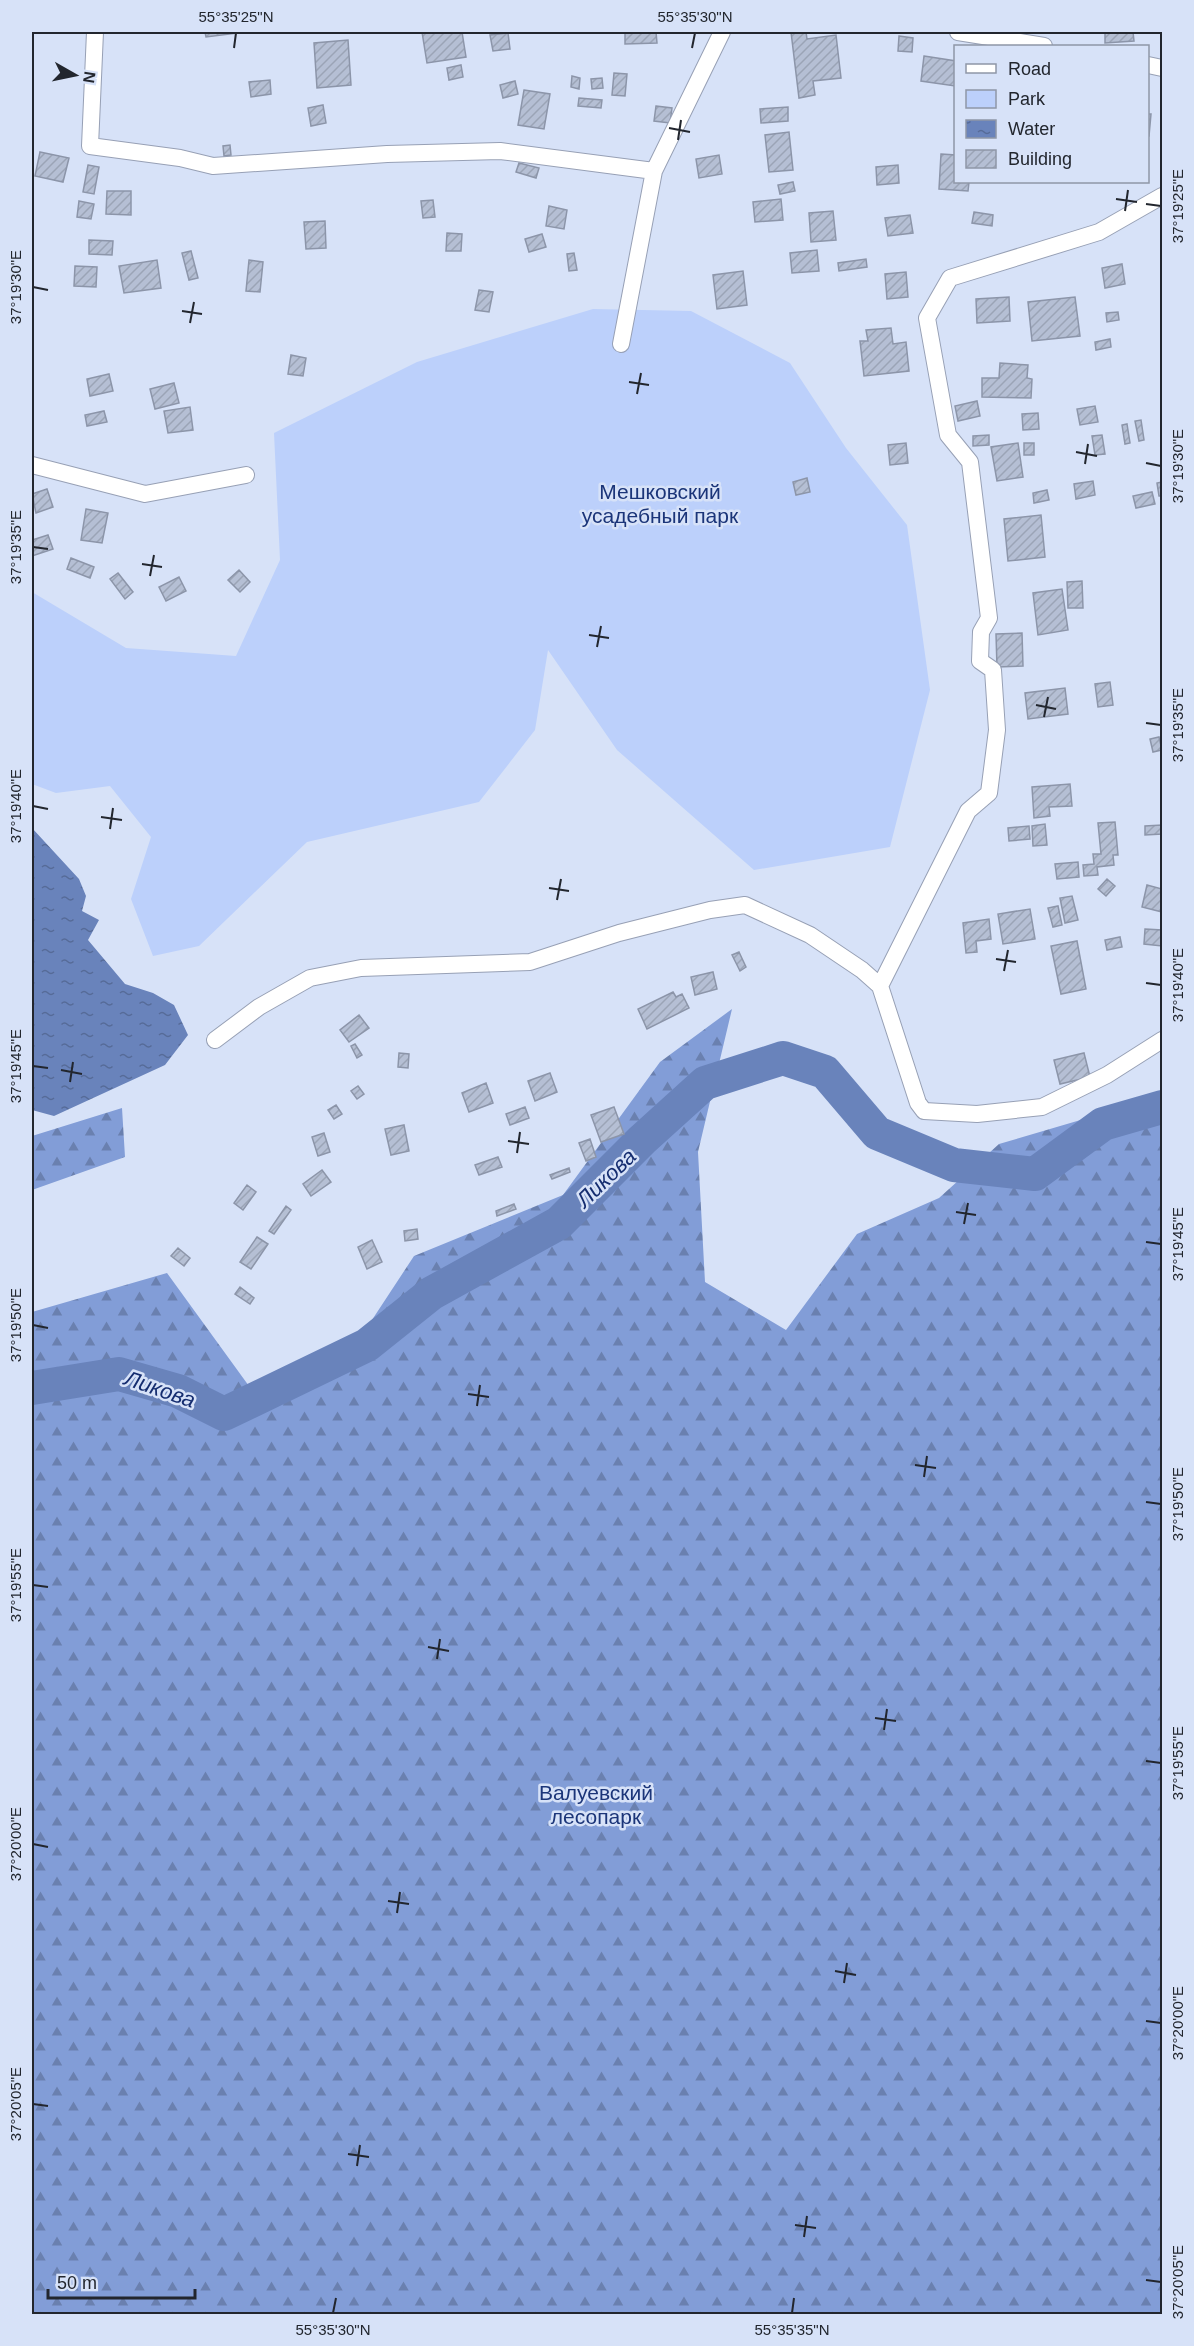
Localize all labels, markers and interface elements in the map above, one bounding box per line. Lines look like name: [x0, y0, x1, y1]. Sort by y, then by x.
text: 55°35'25"N: [198, 8, 274, 25]
text: 55°35'30"N: [657, 8, 733, 25]
north arrow: [45, 45, 105, 105]
legend: [954, 45, 1149, 183]
text: Road: [1008, 59, 1051, 79]
text: N: [80, 70, 99, 84]
text: Park: [1008, 89, 1046, 109]
text: Water: [1008, 119, 1055, 139]
text: Building: [1008, 149, 1072, 169]
text: 37°19'25"E: [1169, 169, 1186, 243]
text: 37°19'30"E: [7, 250, 24, 324]
text: 37°19'30"E: [1169, 429, 1186, 503]
park label: Мешковский усадебный парк: [582, 480, 739, 527]
text: 37°19'35"E: [7, 510, 24, 584]
text: 37°19'35"E: [1169, 688, 1186, 762]
text: 37°19'40"E: [7, 769, 24, 843]
text: 37°19'40"E: [1169, 948, 1186, 1022]
text: 37°19'45"E: [7, 1029, 24, 1103]
water label: Ликова: [570, 1144, 641, 1214]
text: 37°19'45"E: [1169, 1207, 1186, 1281]
text: 37°19'50"E: [7, 1288, 24, 1362]
water label: Ликова: [119, 1365, 199, 1413]
text: 37°19'50"E: [1169, 1467, 1186, 1541]
text: 37°19'55"E: [7, 1548, 24, 1622]
text: 37°19'55"E: [1169, 1726, 1186, 1800]
park label: Валуевский лесопарк: [539, 1781, 653, 1828]
text: 37°20'00"E: [7, 1807, 24, 1881]
text: 37°20'00"E: [1169, 1986, 1186, 2060]
text: 37°20'05"E: [7, 2067, 24, 2141]
text: 37°20'05"E: [1169, 2245, 1186, 2319]
scale bar: [48, 2262, 195, 2300]
text: 50 m: [57, 2273, 97, 2293]
text: 55°35'30"N: [295, 2321, 371, 2338]
text: 55°35'35"N: [754, 2321, 830, 2338]

